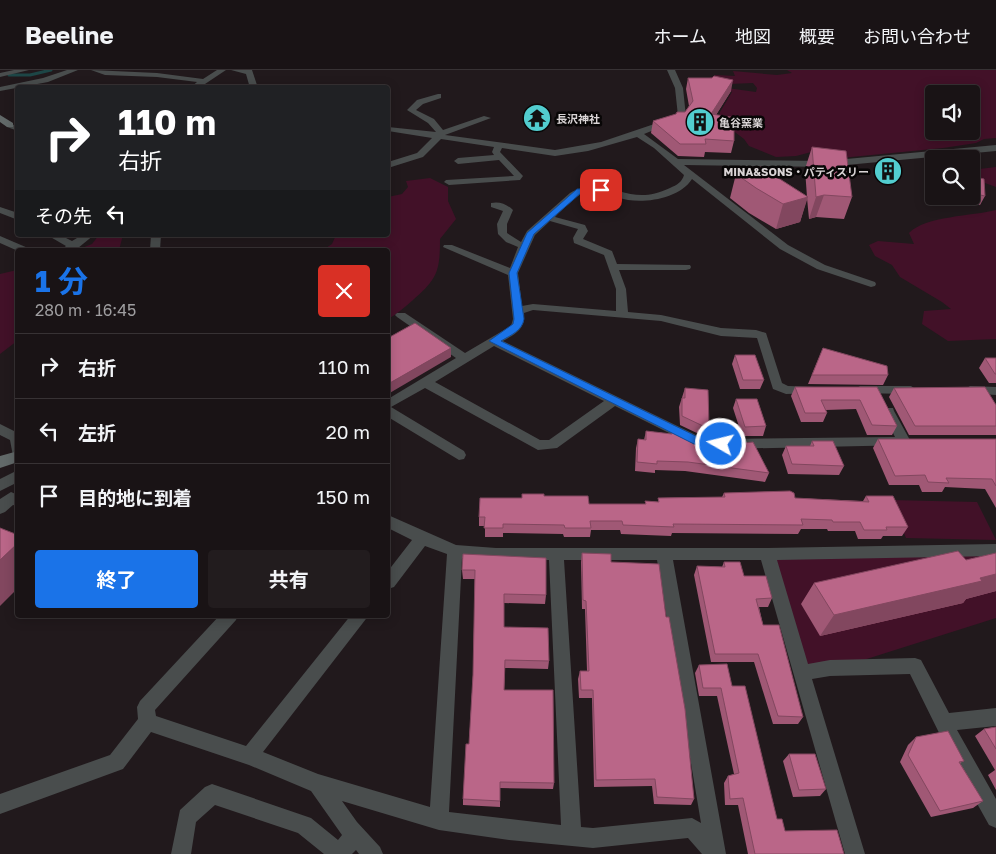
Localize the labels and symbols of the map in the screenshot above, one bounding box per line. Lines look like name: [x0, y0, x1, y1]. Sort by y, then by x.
temple icon: 長沢神社: [522, 103, 552, 133]
building icon: 亀谷窯業: [685, 107, 715, 137]
place label: 長沢神社: [556, 112, 600, 125]
place label: 亀谷窯業: [719, 116, 763, 129]
building icon: MINA&SONS・パティスリー: [873, 156, 903, 186]
place label: MINA&SONS・パティスリー: [724, 165, 869, 178]
pin: [580, 169, 622, 211]
position arrow: [694, 417, 746, 469]

